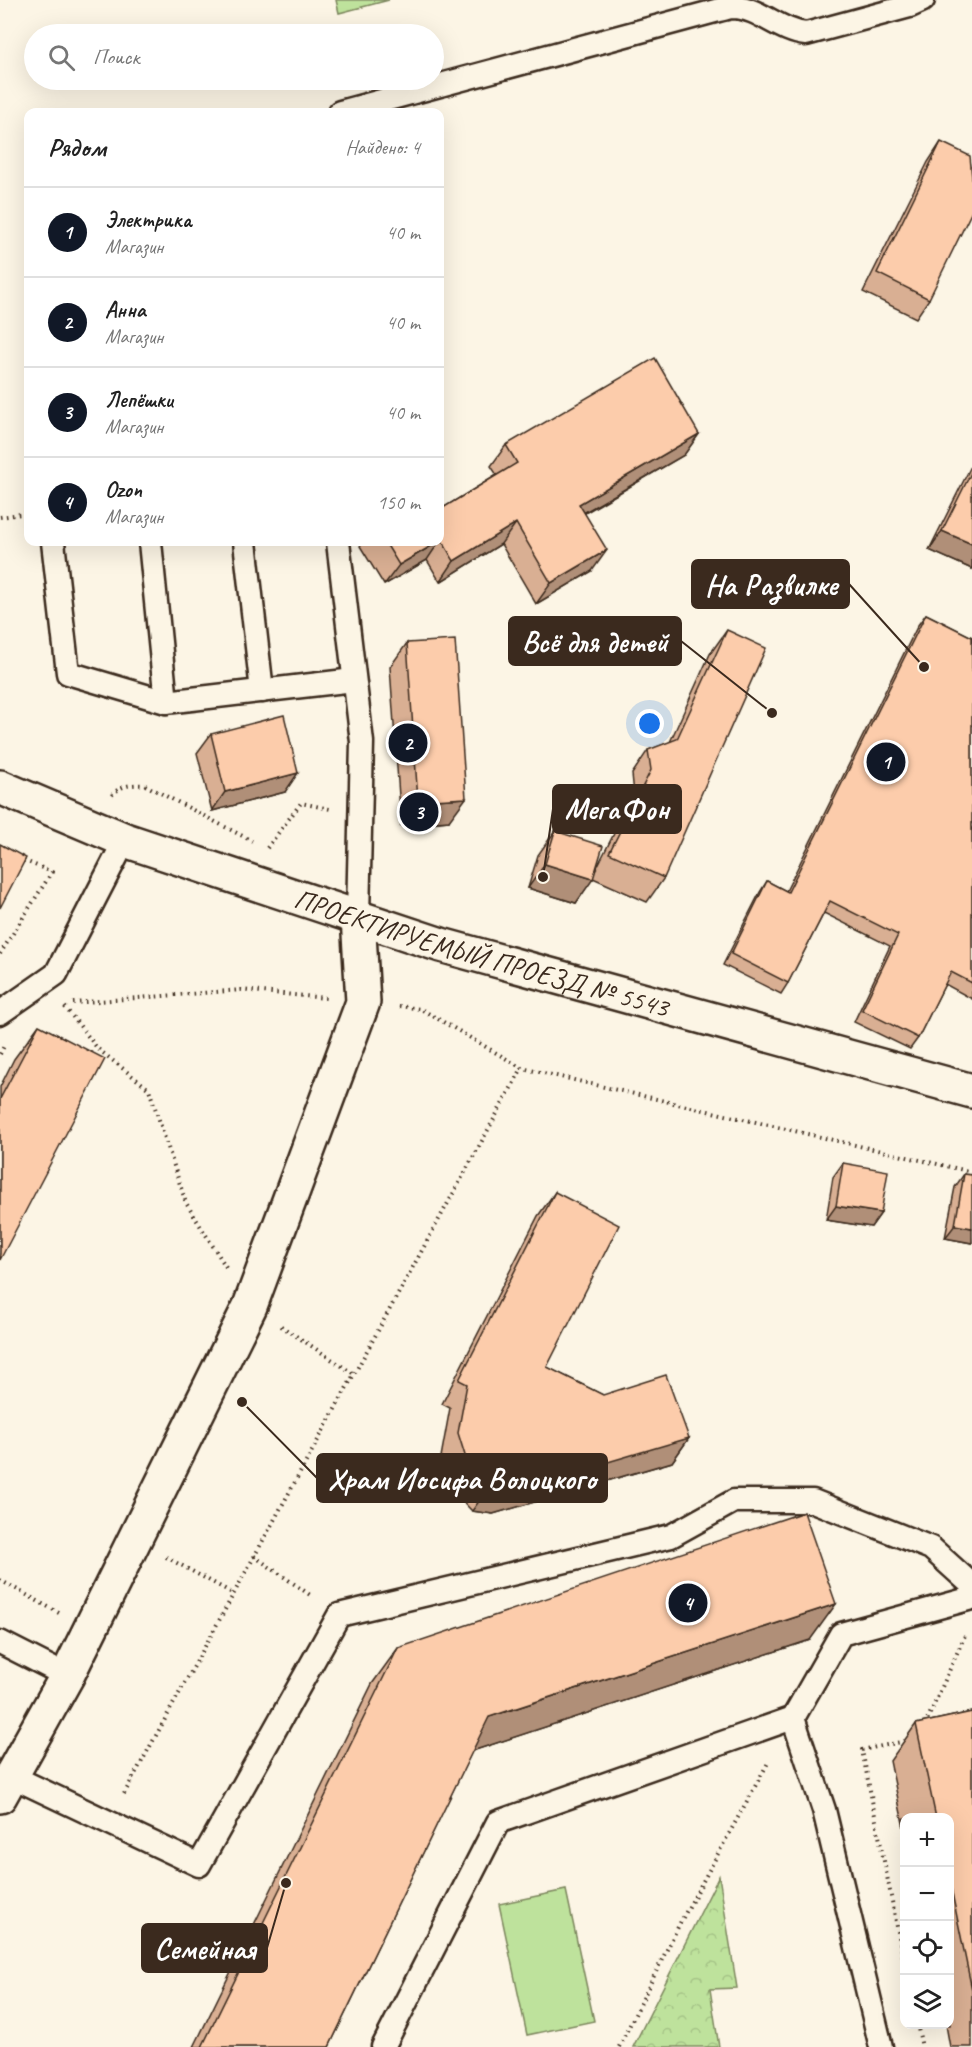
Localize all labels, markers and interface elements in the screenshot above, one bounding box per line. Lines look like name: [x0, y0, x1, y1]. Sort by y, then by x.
search box: [24, 24, 444, 90]
icon: search: [45, 41, 78, 74]
text: Поиск: [93, 43, 139, 71]
text: Рядом: [48, 131, 106, 164]
text: Найдено: 4: [345, 135, 420, 160]
text: Электрика: [105, 206, 191, 234]
text: 1: [63, 220, 72, 245]
text: 40 m: [386, 220, 420, 245]
text: Магазин: [105, 234, 163, 259]
text: Анна: [105, 296, 146, 324]
text: 2: [63, 310, 72, 335]
text: 40 m: [386, 310, 420, 335]
text: Магазин: [105, 324, 163, 349]
text: Лепёшки: [105, 386, 173, 414]
text: 3: [63, 400, 72, 425]
text: 40 m: [386, 400, 420, 425]
text: Магазин: [105, 414, 163, 439]
text: Ozon: [105, 476, 142, 504]
text: 4: [63, 490, 72, 515]
text: 150 m: [377, 490, 420, 515]
text: Магазин: [105, 504, 163, 529]
callout: На Развилке: [692, 560, 849, 608]
text: На Развилке: [705, 566, 840, 605]
callout: Всё для детей: [509, 617, 681, 665]
text: Всё для детей: [522, 623, 670, 661]
your location: [635, 709, 664, 738]
pin: 2: [388, 720, 428, 766]
pin: 1: [866, 740, 906, 784]
callout: МегаФон: [553, 785, 681, 833]
pin: 3: [400, 790, 438, 834]
text: МегаФон: [565, 790, 671, 828]
street label: ПРОЕКТИРУЕМЫЙ ПРОЕЗД № 5543: [290, 880, 675, 1025]
callout: Храм Иосифа Волоцкого: [317, 1454, 607, 1502]
text: Храм Иосифа Волоцкого: [328, 1460, 599, 1498]
pin: 4: [668, 1580, 708, 1626]
map controls: [900, 1813, 954, 2029]
button: +: [900, 1813, 954, 1867]
button: −: [900, 1867, 954, 1921]
button: locate: [900, 1921, 954, 1975]
callout: Семейная: [142, 1924, 267, 1972]
text: Семейная: [154, 1930, 258, 1968]
button: layers: [900, 1975, 954, 2029]

